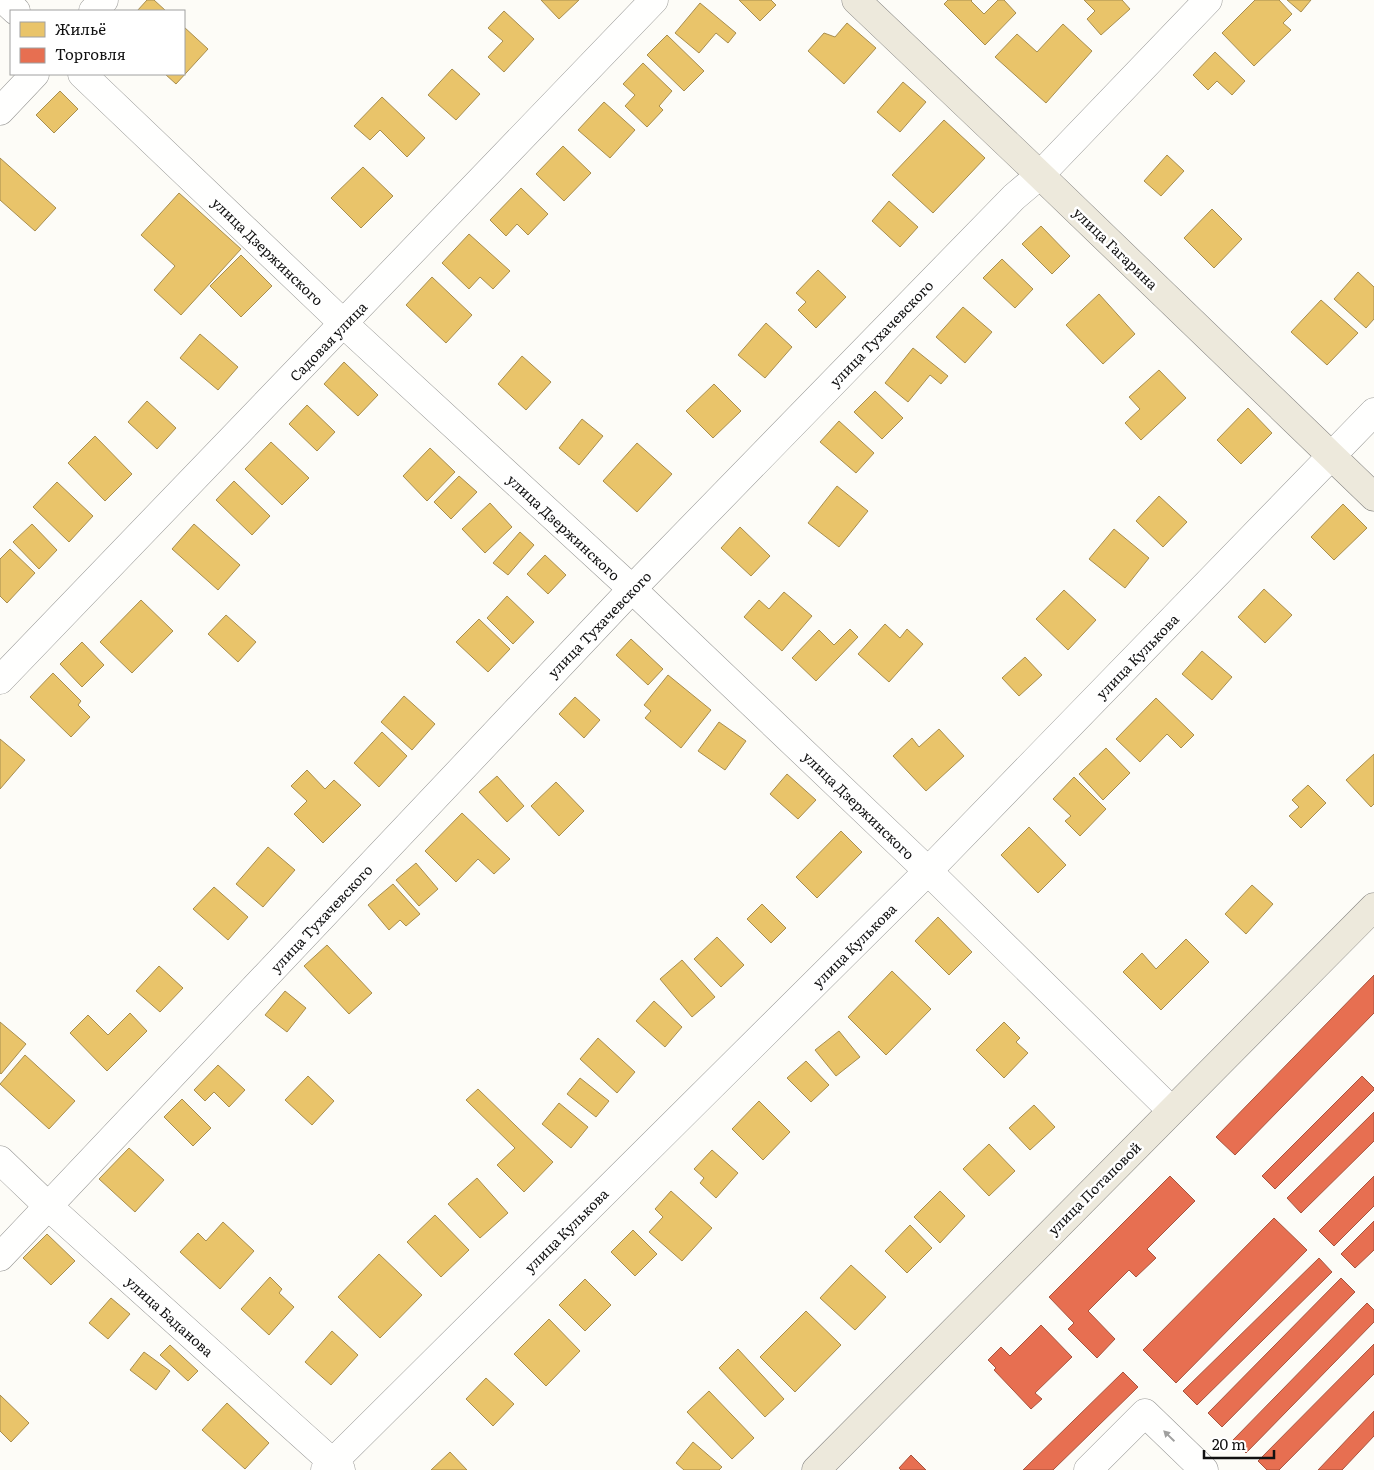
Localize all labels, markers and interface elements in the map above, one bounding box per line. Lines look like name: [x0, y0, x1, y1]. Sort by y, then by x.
legend: [10, 10, 185, 75]
text: Жильё: [55, 17, 106, 40]
text: Торговля: [55, 42, 126, 65]
street label: улица Дзержинского: [208, 192, 328, 310]
street label: улица Гагарина: [1069, 202, 1163, 294]
street label: улица Тухачевского: [825, 275, 937, 391]
street label: Садовая улица: [285, 297, 371, 385]
street label: улица Дзержинского: [503, 469, 625, 585]
street label: улица Тухачевского: [543, 566, 655, 682]
street label: улица Кулькова: [1091, 609, 1183, 703]
street label: улица Дзержинского: [799, 746, 919, 864]
street label: улица Тухачевского: [265, 859, 377, 977]
street label: улица Кулькова: [808, 898, 901, 991]
street label: улица Потаповой: [1043, 1137, 1145, 1239]
street label: улица Кулькова: [520, 1183, 613, 1276]
street label: улица Баданова: [122, 1271, 219, 1361]
scale bar: [1204, 1428, 1274, 1460]
one-way arrow: [1163, 1430, 1175, 1442]
text: 20 m: [1212, 1432, 1246, 1455]

